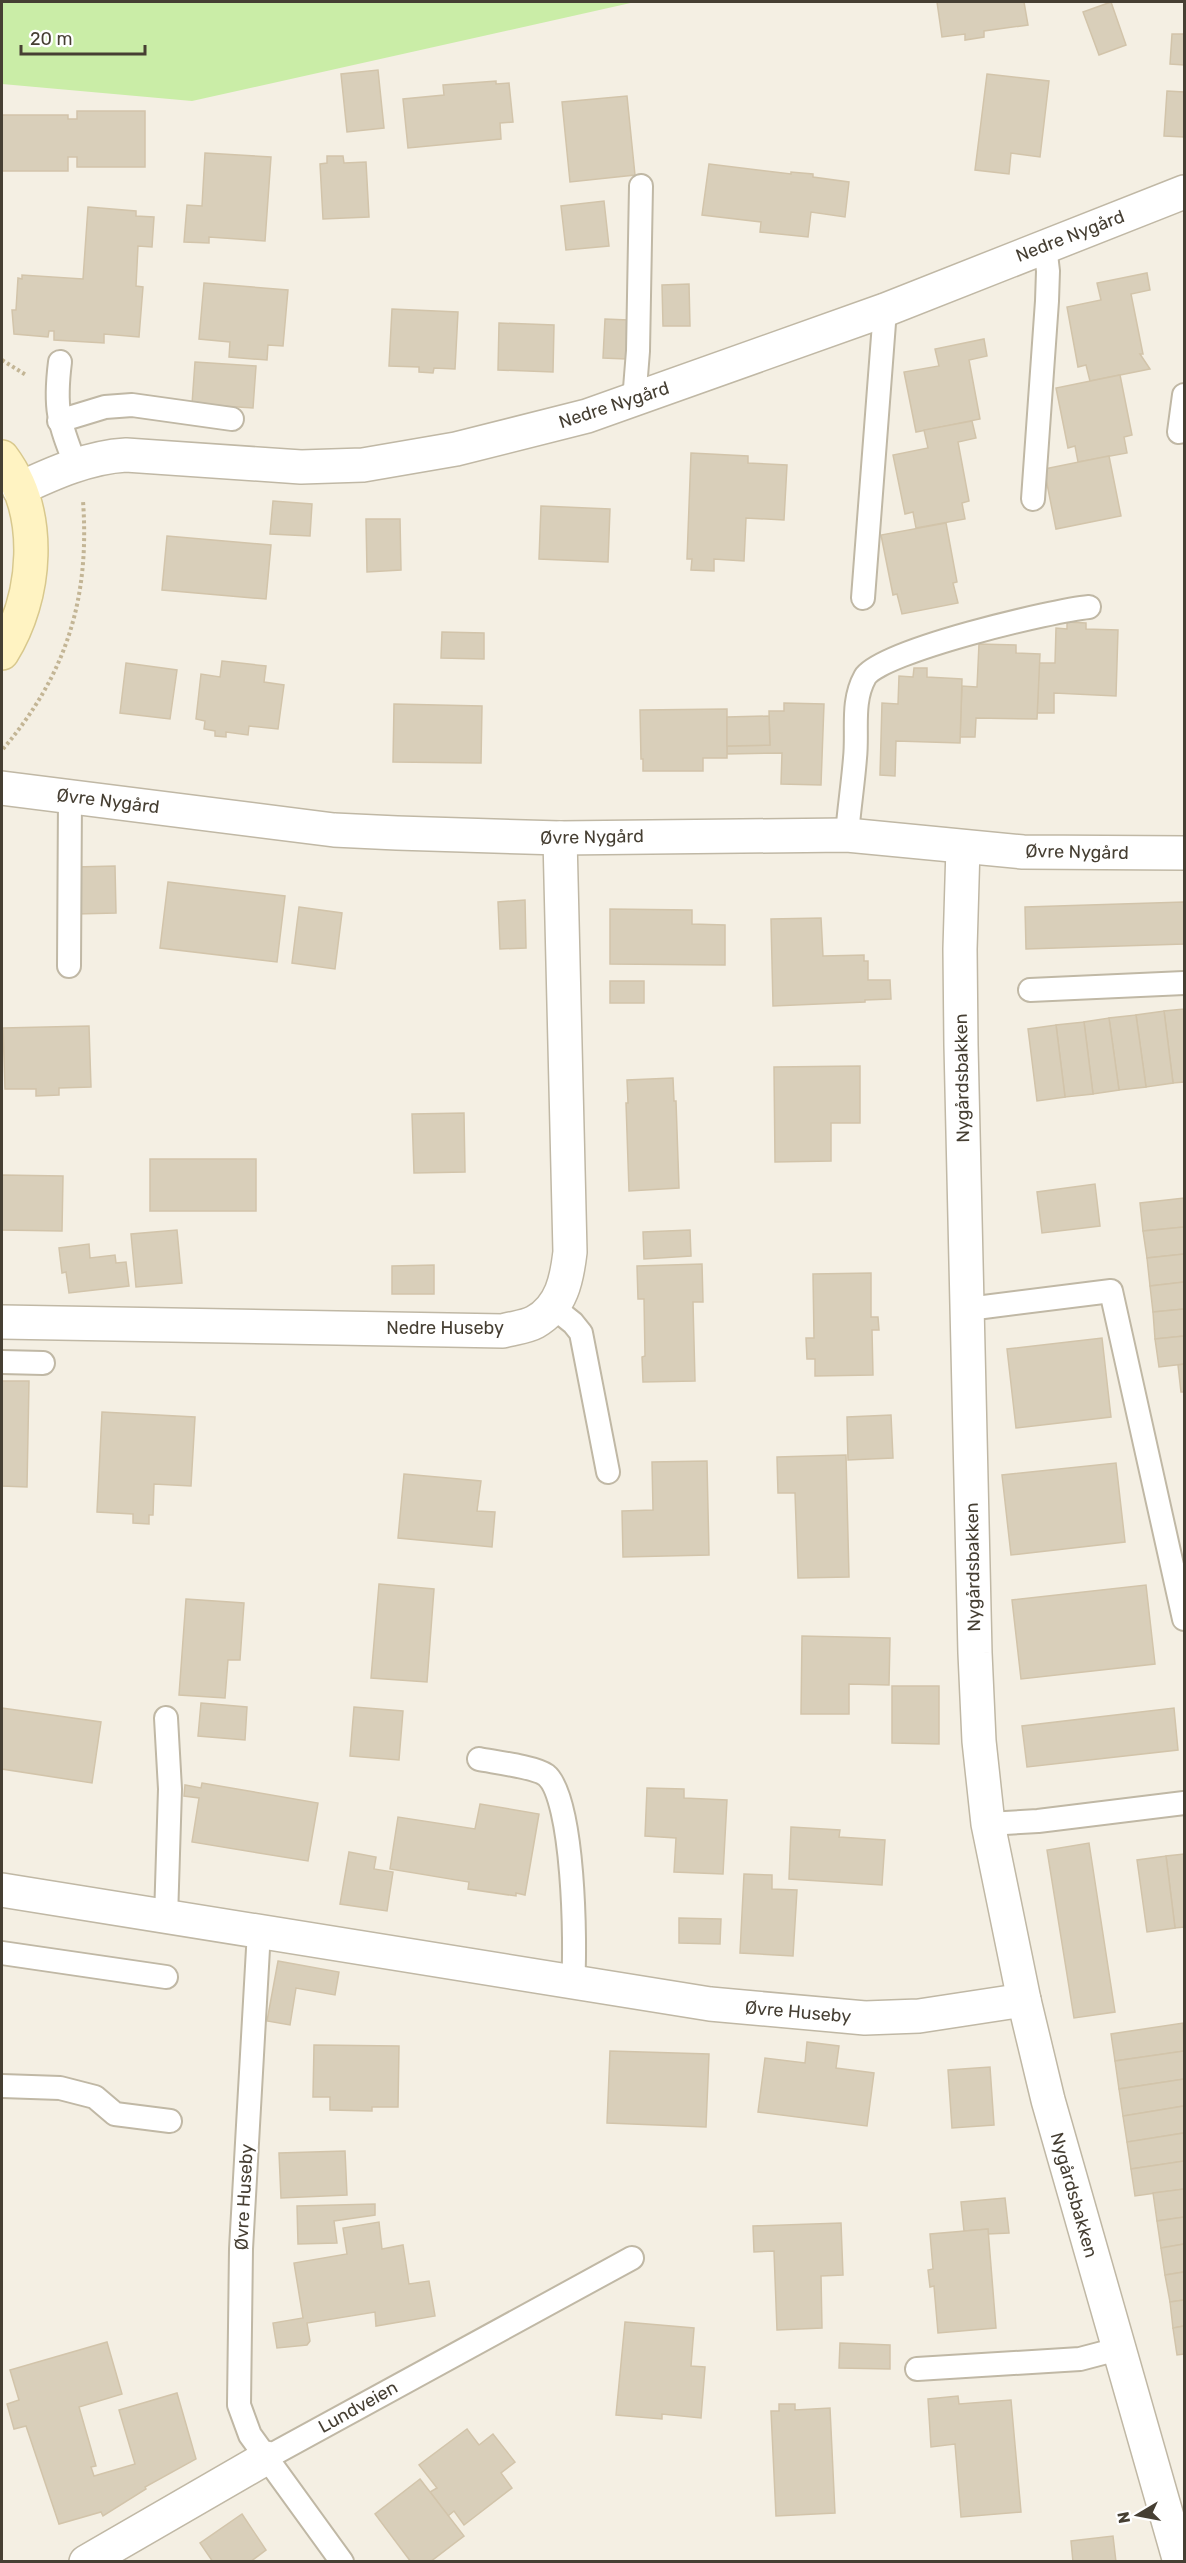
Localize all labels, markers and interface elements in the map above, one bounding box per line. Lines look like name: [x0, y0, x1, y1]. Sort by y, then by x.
scale bar: [21, 18, 146, 56]
text: 20 m: [30, 28, 72, 50]
street label: Nedre Nygård: [1013, 205, 1127, 267]
street label: Nedre Nygård: [556, 377, 672, 433]
street label: Øvre Nygård: [55, 784, 161, 818]
street label: Øvre Nygård: [540, 825, 644, 849]
street label: Øvre Nygård: [1025, 840, 1129, 864]
street label: Nygårdsbakken: [950, 1013, 974, 1143]
street label: Nedre Huseby: [386, 1317, 504, 1339]
street label: Nygårdsbakken: [961, 1502, 985, 1632]
street label: Øvre Huseby: [744, 1996, 852, 2028]
street label: Nygårdsbakken: [1046, 2130, 1102, 2260]
street label: Øvre Huseby: [230, 2143, 258, 2251]
street label: Lundveien: [314, 2376, 402, 2438]
north arrow: [1108, 2485, 1168, 2545]
text: N: [1113, 2510, 1134, 2525]

